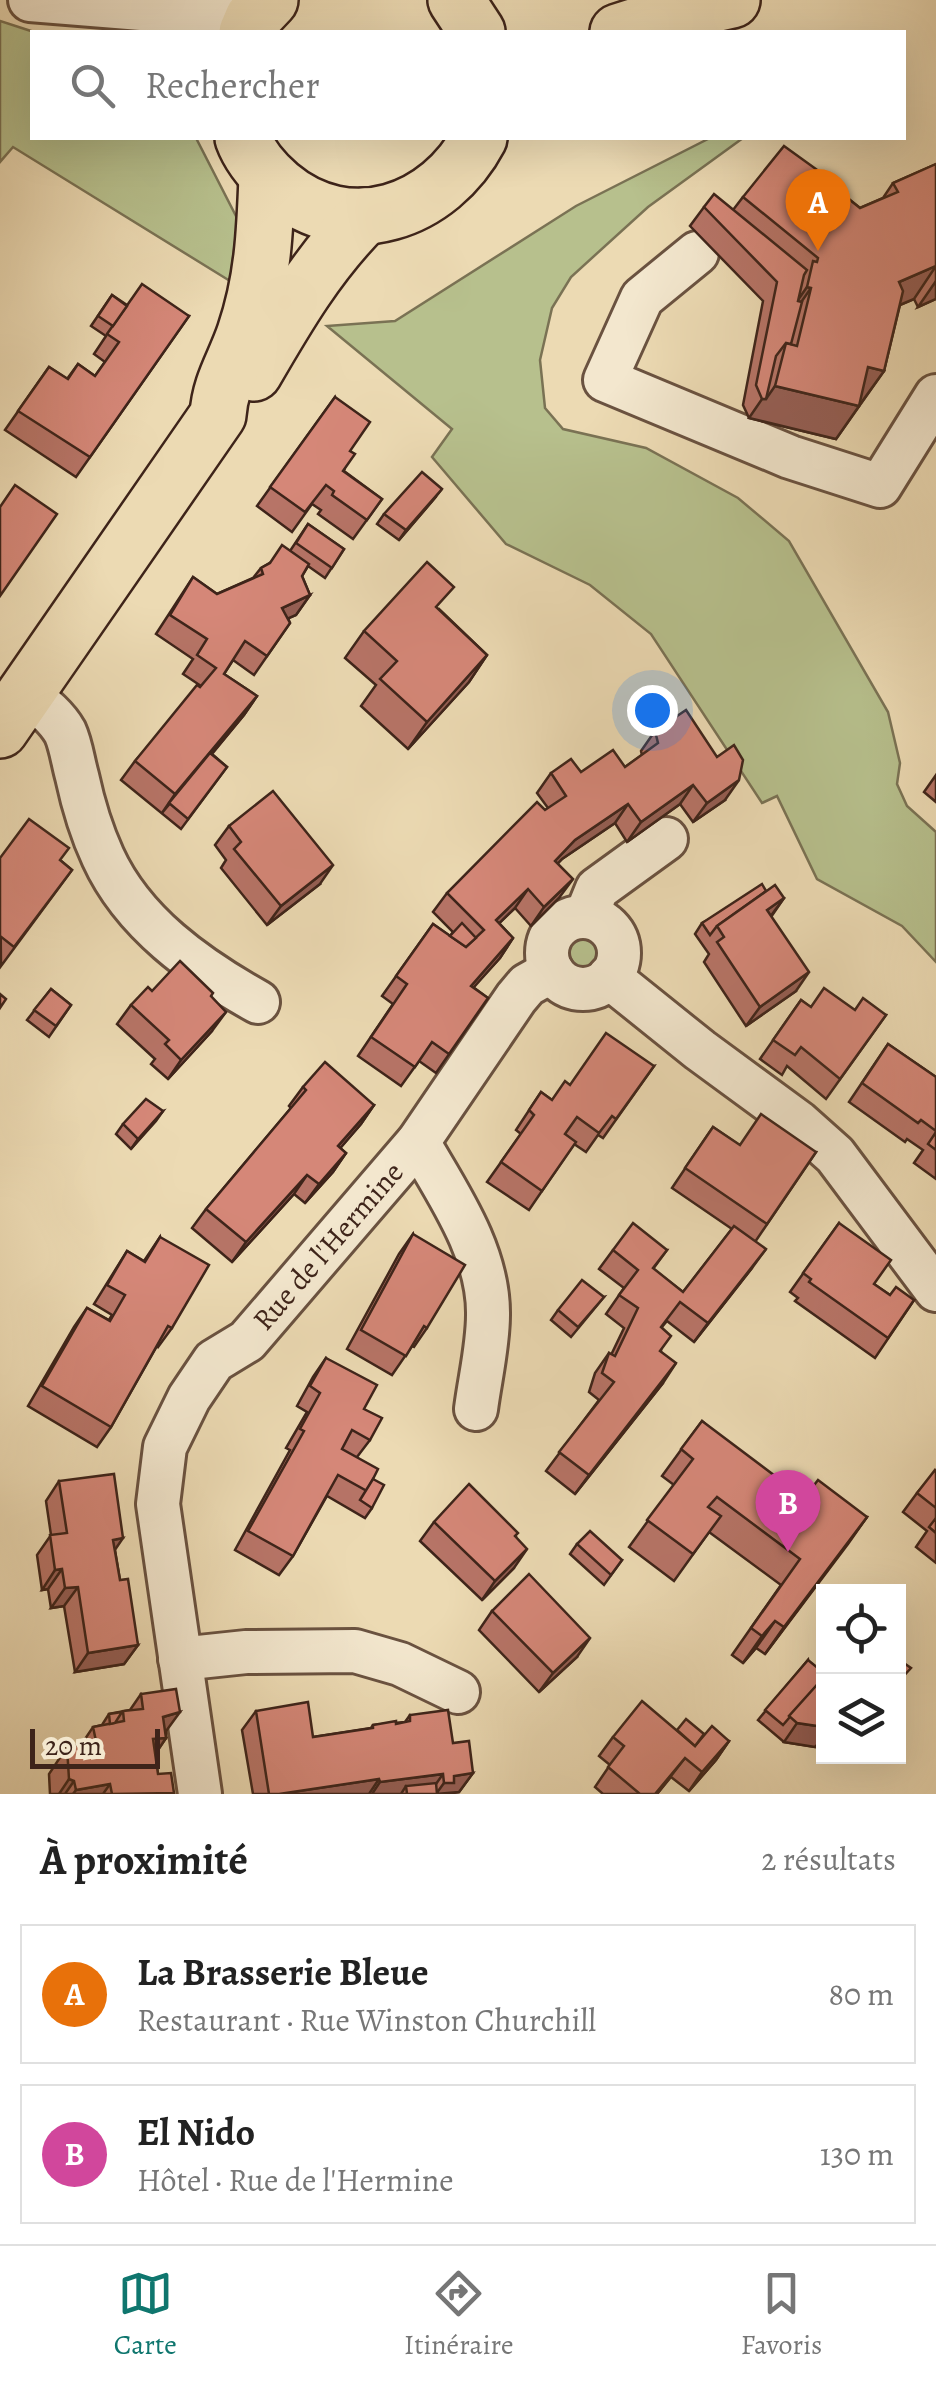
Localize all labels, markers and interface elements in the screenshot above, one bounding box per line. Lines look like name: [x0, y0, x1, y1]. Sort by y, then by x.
search box: [30, 30, 906, 140]
icon: search: [65, 58, 120, 113]
text: Rechercher: [145, 59, 320, 111]
pin: A: [786, 168, 850, 251]
your location: [627, 685, 678, 736]
street label: Rue de l'Hermine: [244, 1153, 412, 1339]
pin: B: [756, 1470, 820, 1552]
map controls: [816, 1584, 906, 1764]
button: locate: [816, 1584, 906, 1674]
button: layers: [816, 1674, 906, 1764]
scale bar: [30, 1724, 160, 1768]
text: 20 m: [45, 1727, 102, 1765]
text: À proximité: [40, 1831, 248, 1888]
text: 2 résultats: [761, 1837, 896, 1881]
text: La Brasserie Bleue: [137, 1946, 428, 1998]
text: A: [64, 1972, 85, 2016]
text: 80 m: [828, 1972, 894, 2016]
text: Restaurant · Rue Winston Churchill: [137, 1998, 596, 2042]
text: El Nido: [137, 2106, 255, 2158]
text: B: [64, 2132, 85, 2176]
text: 130 m: [820, 2132, 894, 2176]
text: Hôtel · Rue de l'Hermine: [137, 2158, 454, 2202]
tab: Carte: [114, 2266, 177, 2364]
tab: Itinéraire: [404, 2266, 514, 2364]
tab: Favoris: [741, 2266, 822, 2364]

